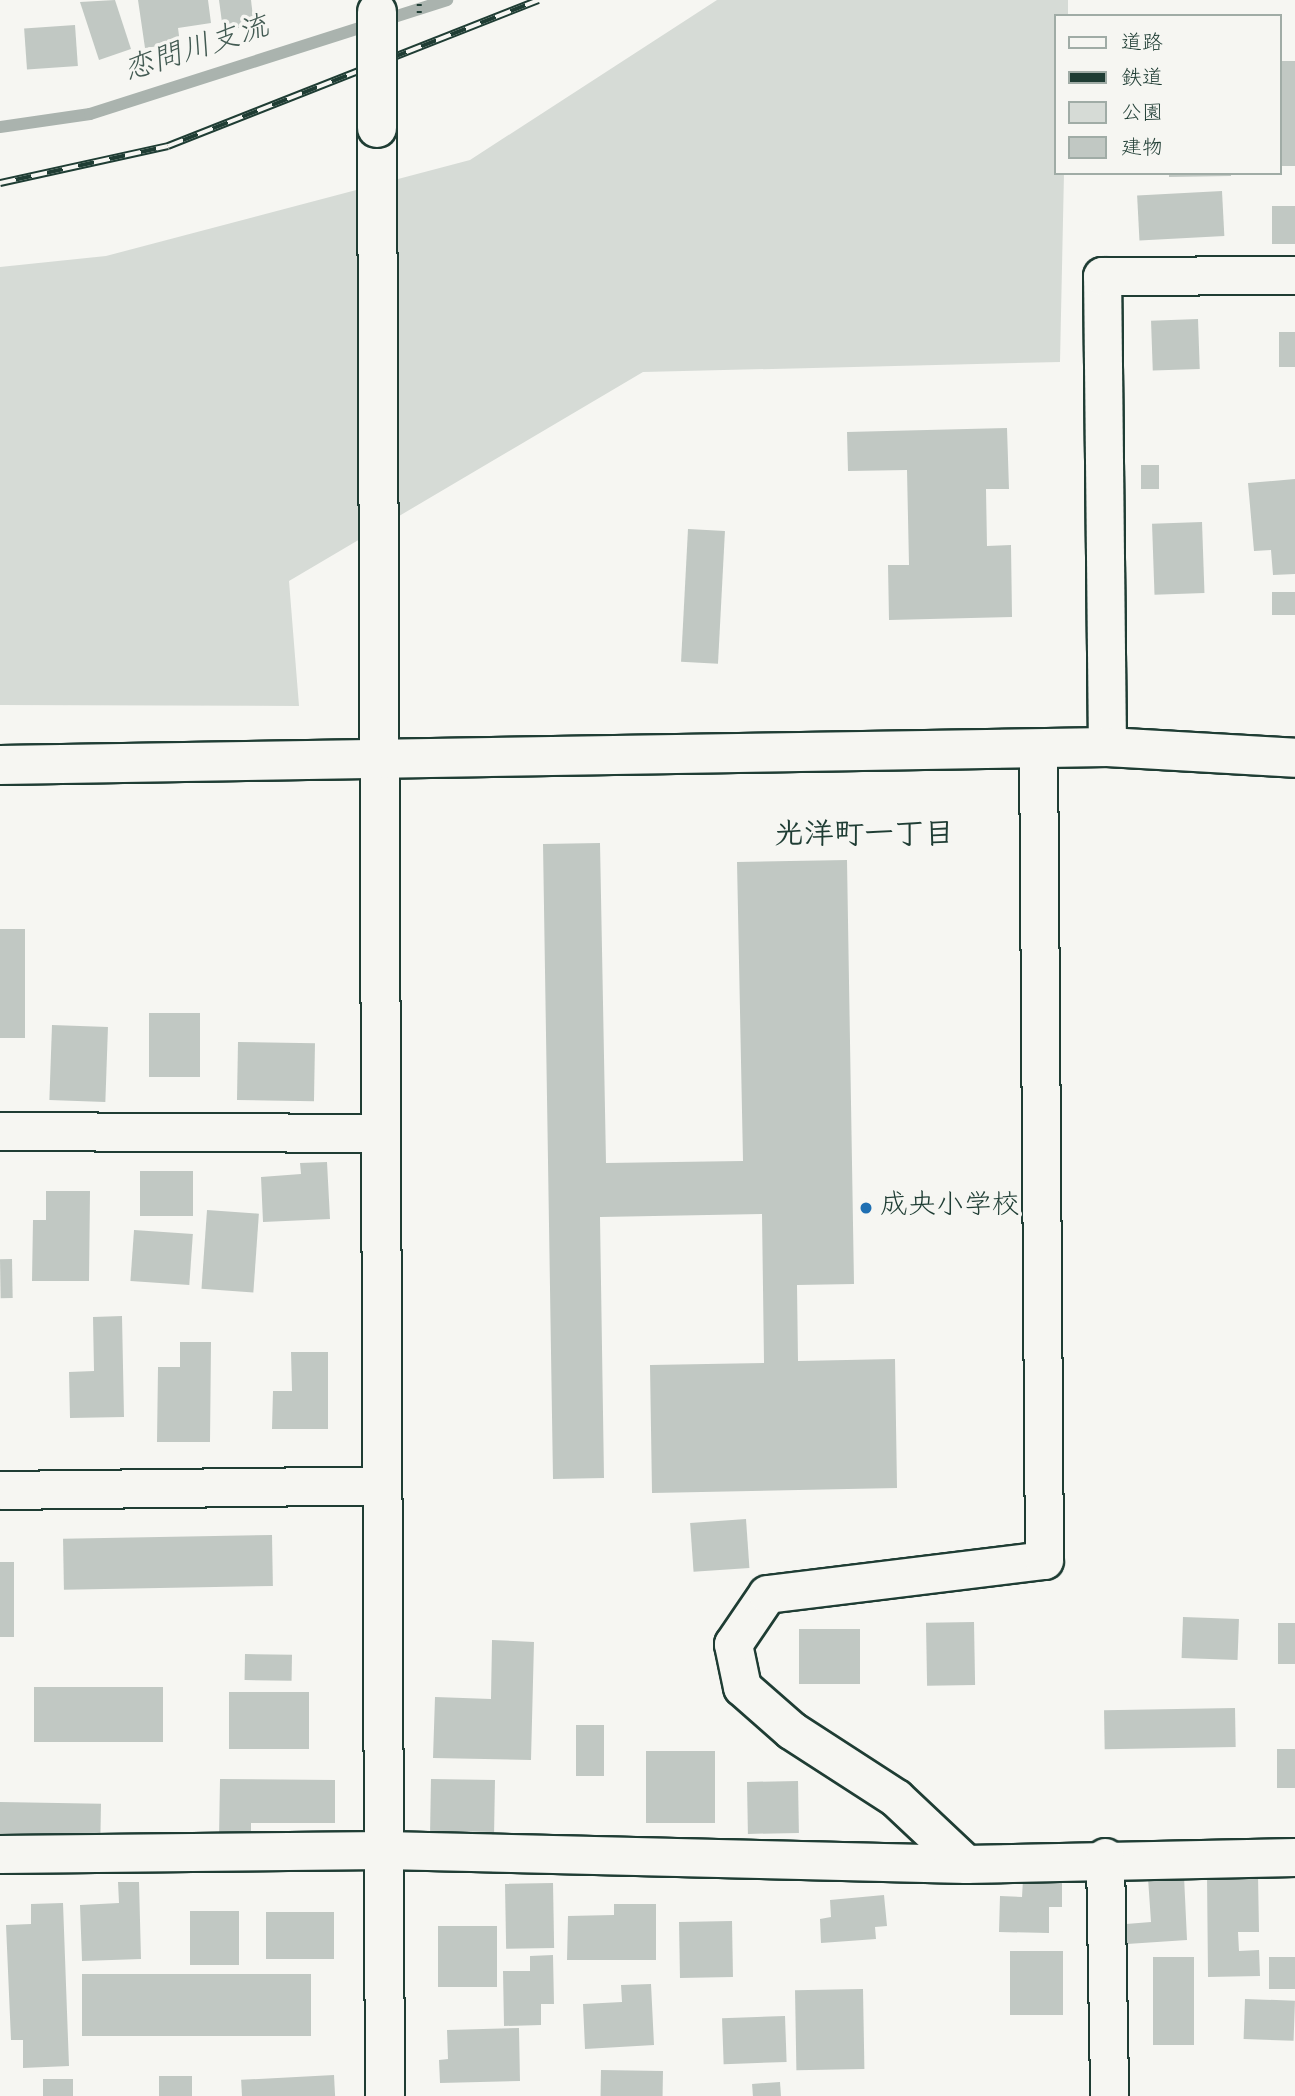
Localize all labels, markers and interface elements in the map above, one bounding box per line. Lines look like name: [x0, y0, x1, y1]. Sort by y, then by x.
water label: 恋問川支流: [120, 12, 274, 92]
legend: [1054, 14, 1281, 175]
text: 道路: [1121, 30, 1163, 60]
text: 鉄道: [1121, 65, 1163, 95]
text: 公園: [1121, 100, 1163, 130]
text: 建物: [1121, 135, 1163, 165]
district label: 光洋町一丁目: [774, 820, 954, 856]
place label: 成央小学校: [880, 1191, 1020, 1225]
marker: 成央小学校: [858, 1200, 874, 1216]

